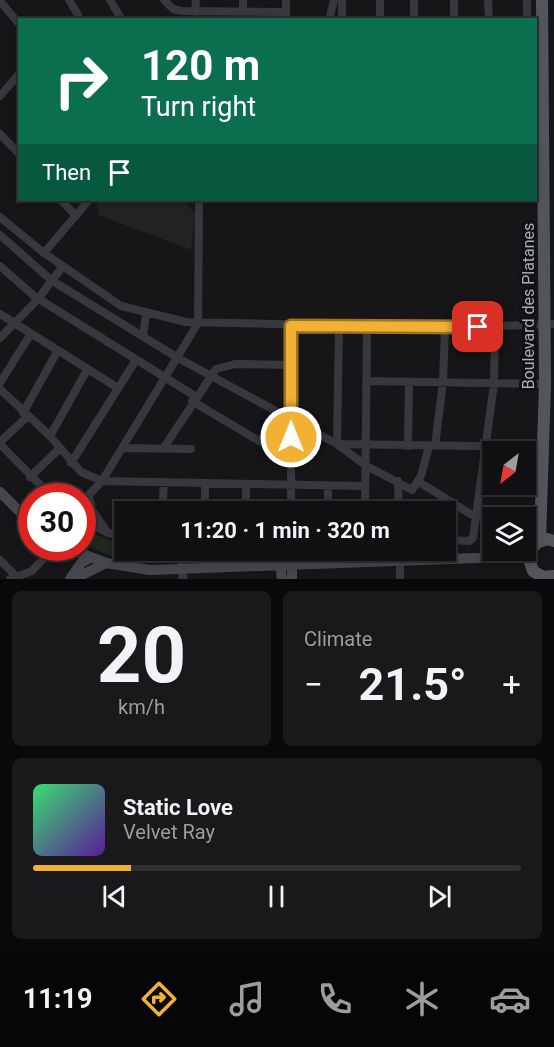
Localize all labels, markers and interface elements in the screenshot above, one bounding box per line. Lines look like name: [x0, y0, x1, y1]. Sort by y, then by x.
text: 120 m: [141, 41, 260, 90]
icon: right: [42, 42, 120, 120]
text: Turn right: [141, 91, 256, 123]
icon: arrive: [103, 156, 136, 189]
text: Then: [42, 160, 91, 185]
street label: Boulevard des Platanes: [519, 223, 538, 389]
pin: [452, 301, 503, 352]
icon: arrive: [461, 310, 494, 343]
position arrow: [259, 405, 323, 469]
north arrow: [482, 441, 536, 495]
map controls: [482, 441, 536, 561]
speed limit sign: 30: [18, 483, 96, 561]
button: layers: [482, 507, 536, 561]
text: 11:20 · 1 min · 320 m: [180, 518, 390, 543]
text: 20: [97, 610, 186, 701]
text: Climate: [304, 627, 372, 651]
text: 21.5°: [359, 658, 467, 711]
text: −: [304, 665, 323, 704]
text: +: [502, 665, 521, 704]
text: km/h: [118, 695, 165, 719]
text: Static Love: [123, 795, 233, 820]
text: Velvet Ray: [123, 820, 215, 844]
icon: previous: [98, 880, 131, 913]
icon: pause: [260, 880, 293, 913]
icon: next: [423, 880, 456, 913]
icon: directions: [138, 978, 180, 1020]
icon: music: [226, 978, 268, 1020]
icon: phone: [314, 978, 356, 1020]
icon: climate: [401, 978, 443, 1020]
icon: car: [489, 978, 531, 1020]
text: 11:19: [23, 983, 92, 1015]

